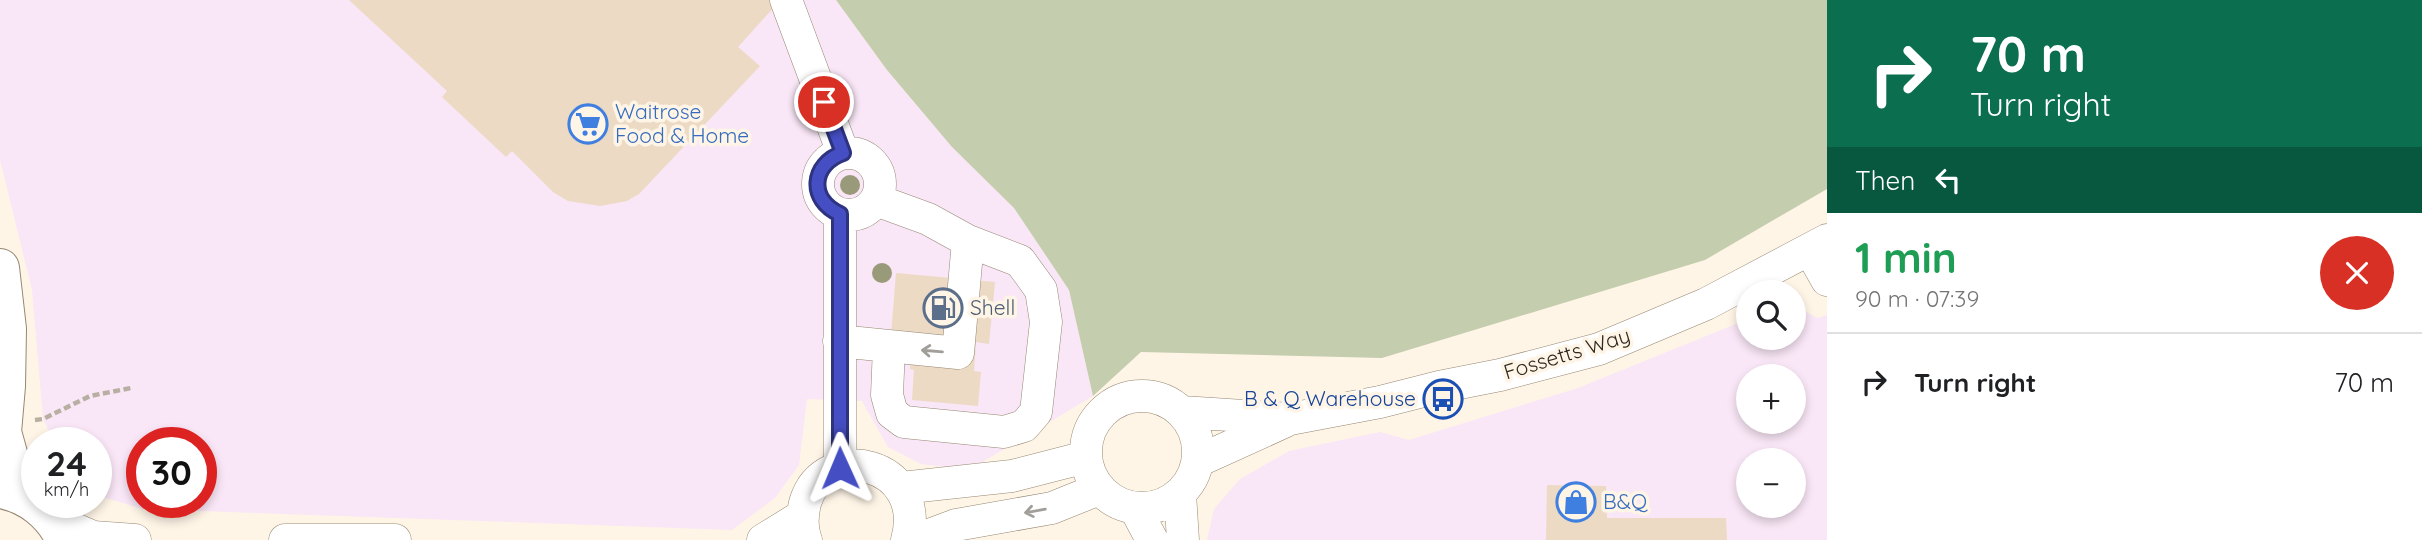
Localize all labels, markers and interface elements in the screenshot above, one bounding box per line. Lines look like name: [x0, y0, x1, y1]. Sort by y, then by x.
text: 70 m: [1970, 23, 2086, 84]
icon: right: [1855, 28, 1946, 119]
pin: [794, 72, 854, 132]
icon: arrive: [805, 83, 843, 121]
text: Turn right: [1970, 84, 2111, 124]
place label: Waitrose Food & Home: [615, 98, 749, 148]
supermarket icon: Waitrose Food & Home: [567, 103, 609, 145]
icon: left: [1929, 161, 1967, 199]
text: Then: [1855, 164, 1915, 197]
text: 1 min: [1855, 231, 1957, 284]
button: close: [2320, 236, 2394, 310]
map controls: [1736, 280, 1806, 518]
button: search: [1736, 280, 1806, 350]
text: 90 m · 07:39: [1855, 284, 1979, 313]
fuel station icon: Shell: [922, 287, 964, 329]
place label: Shell: [970, 294, 1015, 320]
street label: Fossetts Way: [1500, 321, 1633, 385]
one-way arrow: [922, 344, 944, 357]
icon: right: [1855, 363, 1893, 401]
button: +: [1736, 364, 1806, 434]
text: Turn right: [1914, 366, 2036, 399]
text: 70 m: [2334, 366, 2394, 399]
bus stop icon: B & Q Warehouse: [1422, 378, 1464, 420]
place label: B & Q Warehouse: [1244, 385, 1416, 411]
speed limit sign: 30: [126, 427, 217, 518]
position arrow: [803, 431, 877, 505]
text: 24: [46, 441, 87, 485]
button: −: [1736, 448, 1806, 518]
text: km/h: [44, 478, 89, 501]
shop icon: B&Q: [1555, 481, 1597, 523]
place label: B&Q: [1603, 488, 1648, 514]
one-way arrow: [1024, 504, 1047, 518]

